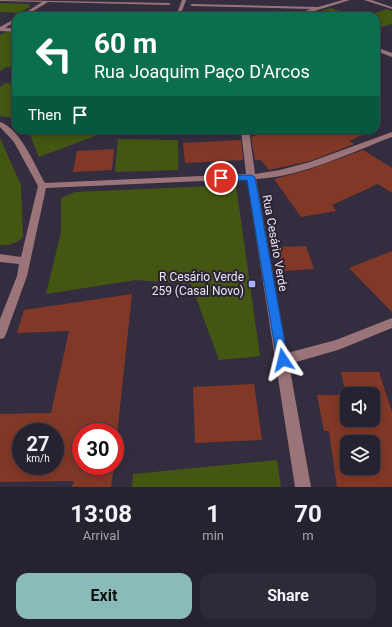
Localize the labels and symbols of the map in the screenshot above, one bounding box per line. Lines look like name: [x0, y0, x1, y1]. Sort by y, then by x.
pin: [204, 161, 238, 195]
street label: Rua Cesário Verde: [260, 194, 290, 292]
place label: R Cesário Verde 259 (Casal Novo): [152, 270, 244, 298]
marker: R Cesário Verde 259 (Casal Novo): [247, 279, 257, 289]
position arrow: [262, 339, 304, 381]
speed limit sign: 30: [72, 423, 124, 475]

